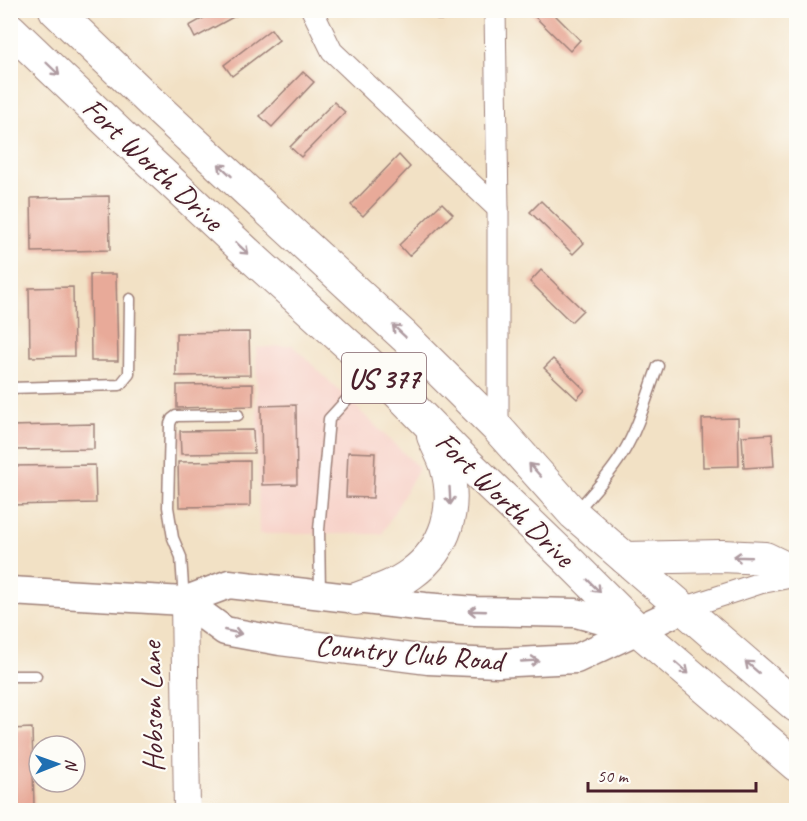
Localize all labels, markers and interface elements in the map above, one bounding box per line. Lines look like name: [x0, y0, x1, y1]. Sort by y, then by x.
one-way arrow: [45, 62, 60, 77]
street label: Fort Worth Drive: [75, 89, 233, 241]
one-way arrow: [217, 163, 232, 178]
one-way arrow: [234, 241, 249, 255]
one-way arrow: [392, 324, 407, 338]
road number: US 377: [342, 353, 426, 403]
street label: Fort Worth Drive: [427, 423, 584, 576]
one-way arrow: [528, 463, 542, 478]
one-way arrow: [444, 486, 455, 506]
one-way arrow: [732, 551, 752, 563]
one-way arrow: [587, 579, 602, 594]
one-way arrow: [467, 605, 487, 616]
street label: Country Club Road: [314, 626, 508, 680]
one-way arrow: [222, 627, 242, 638]
street label: Hobson Lane: [132, 639, 172, 773]
one-way arrow: [520, 656, 540, 667]
one-way arrow: [674, 661, 689, 675]
one-way arrow: [744, 661, 760, 674]
north arrow: [27, 734, 87, 794]
scale bar: [588, 755, 756, 793]
text: N: [61, 759, 81, 772]
text: 50 m: [597, 765, 630, 787]

